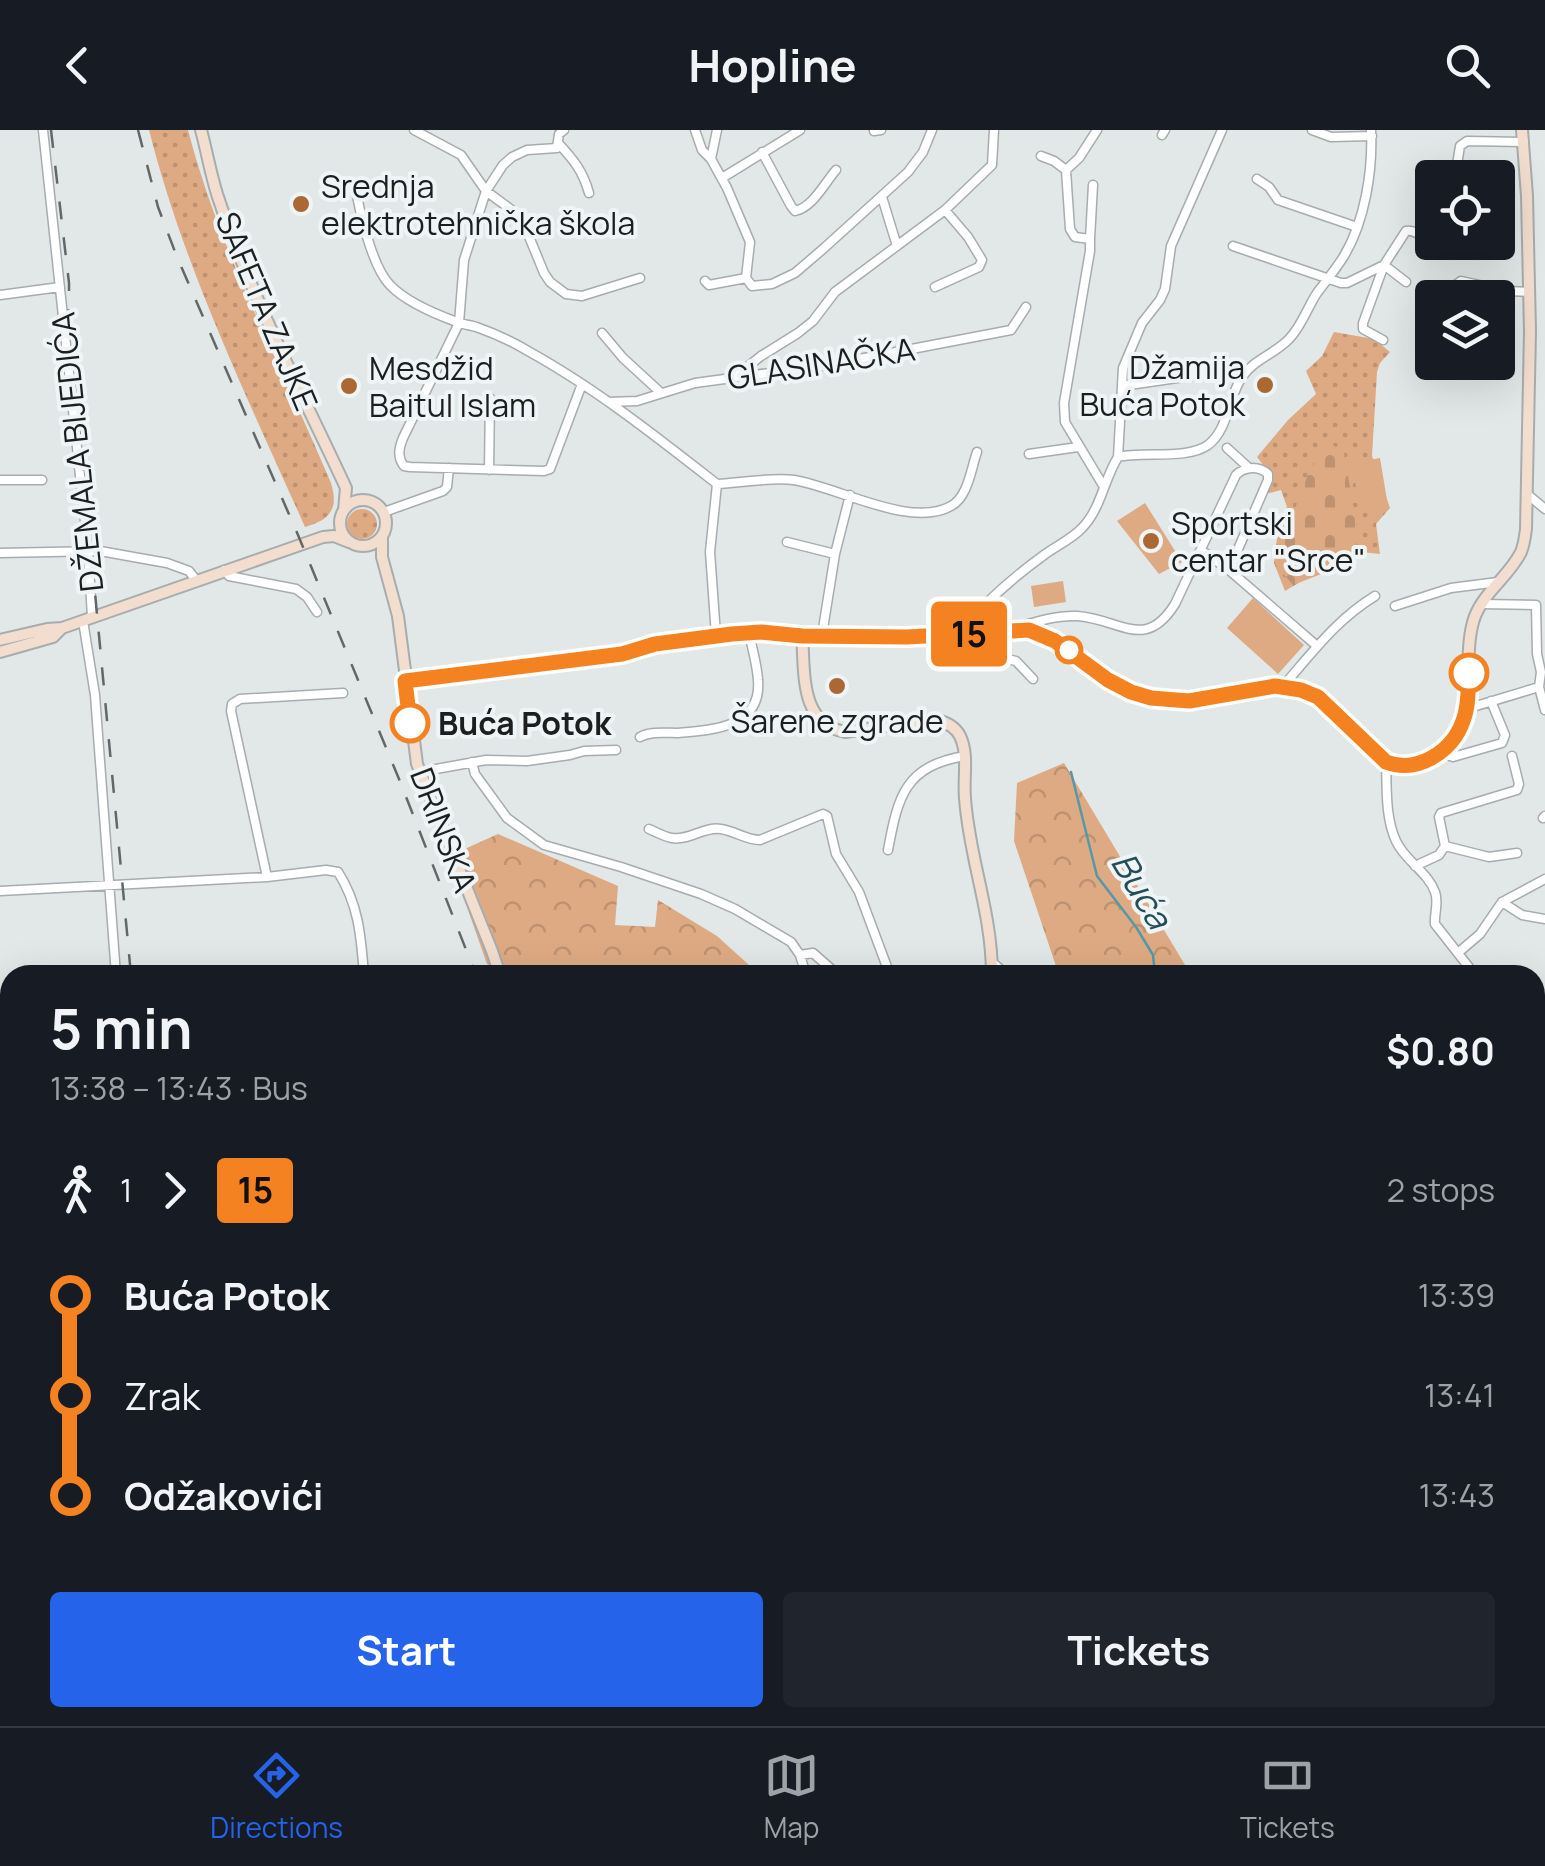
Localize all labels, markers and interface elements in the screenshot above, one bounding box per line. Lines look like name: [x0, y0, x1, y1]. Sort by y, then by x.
text: Hopline: [688, 34, 857, 96]
icon: back: [50, 38, 105, 93]
icon: search: [1440, 38, 1495, 93]
map controls: [1415, 160, 1515, 380]
button: locate: [1415, 160, 1515, 260]
place label: Srednja elektrotehnička škola: [321, 164, 635, 245]
marker: Srednja elektrotehnička škola: [290, 193, 312, 215]
street label: SAFETA ZAJKE: [205, 205, 329, 417]
button: layers: [1415, 280, 1515, 380]
street label: DŽEMALA BIJEDIĆA: [40, 310, 114, 594]
street label: GLASINAČKA: [724, 326, 918, 400]
place label: Džamija Buća Potok: [1079, 345, 1246, 426]
place label: Mesdžid Baitul Islam: [369, 346, 536, 427]
marker: Džamija Buća Potok: [1254, 374, 1276, 396]
marker: Mesdžid Baitul Islam: [338, 375, 360, 397]
place label: Sportski centar "Srce": [1171, 501, 1366, 582]
marker: Sportski centar "Srce": [1140, 530, 1162, 552]
line badge: 15: [924, 602, 1014, 666]
text: 15: [951, 610, 987, 658]
unlabelled marker: [1056, 637, 1082, 663]
unlabelled marker: [1450, 654, 1488, 692]
marker: Šarene zgrade: [826, 675, 848, 697]
place label: Šarene zgrade: [730, 699, 944, 743]
place label: Buća Potok: [438, 701, 612, 745]
marker: Buća Potok: [391, 704, 429, 742]
street label: DRINSKA: [400, 761, 488, 899]
water label: Buća: [1101, 843, 1184, 938]
text: 5 min: [50, 990, 193, 1066]
text: $0.80: [1386, 1024, 1495, 1076]
text: 13:38 – 13:43 · Bus: [50, 1066, 308, 1110]
icon: walk: [50, 1163, 105, 1218]
icon: forward: [147, 1163, 202, 1218]
text: 15: [237, 1166, 273, 1214]
text: 1: [120, 1168, 132, 1212]
text: 2 stops: [1387, 1168, 1495, 1212]
text: Buća Potok: [124, 1269, 330, 1321]
text: 13:39: [1418, 1273, 1495, 1317]
text: Zrak: [124, 1369, 200, 1421]
text: 13:41: [1424, 1373, 1495, 1417]
text: Odžakovići: [124, 1469, 323, 1521]
text: 13:43: [1419, 1473, 1495, 1517]
button: Start: [50, 1592, 763, 1707]
button: Tickets: [783, 1592, 1495, 1707]
tab: Directions: [210, 1748, 343, 1846]
tab: Map: [764, 1748, 819, 1846]
tab: Tickets: [1240, 1748, 1335, 1846]

